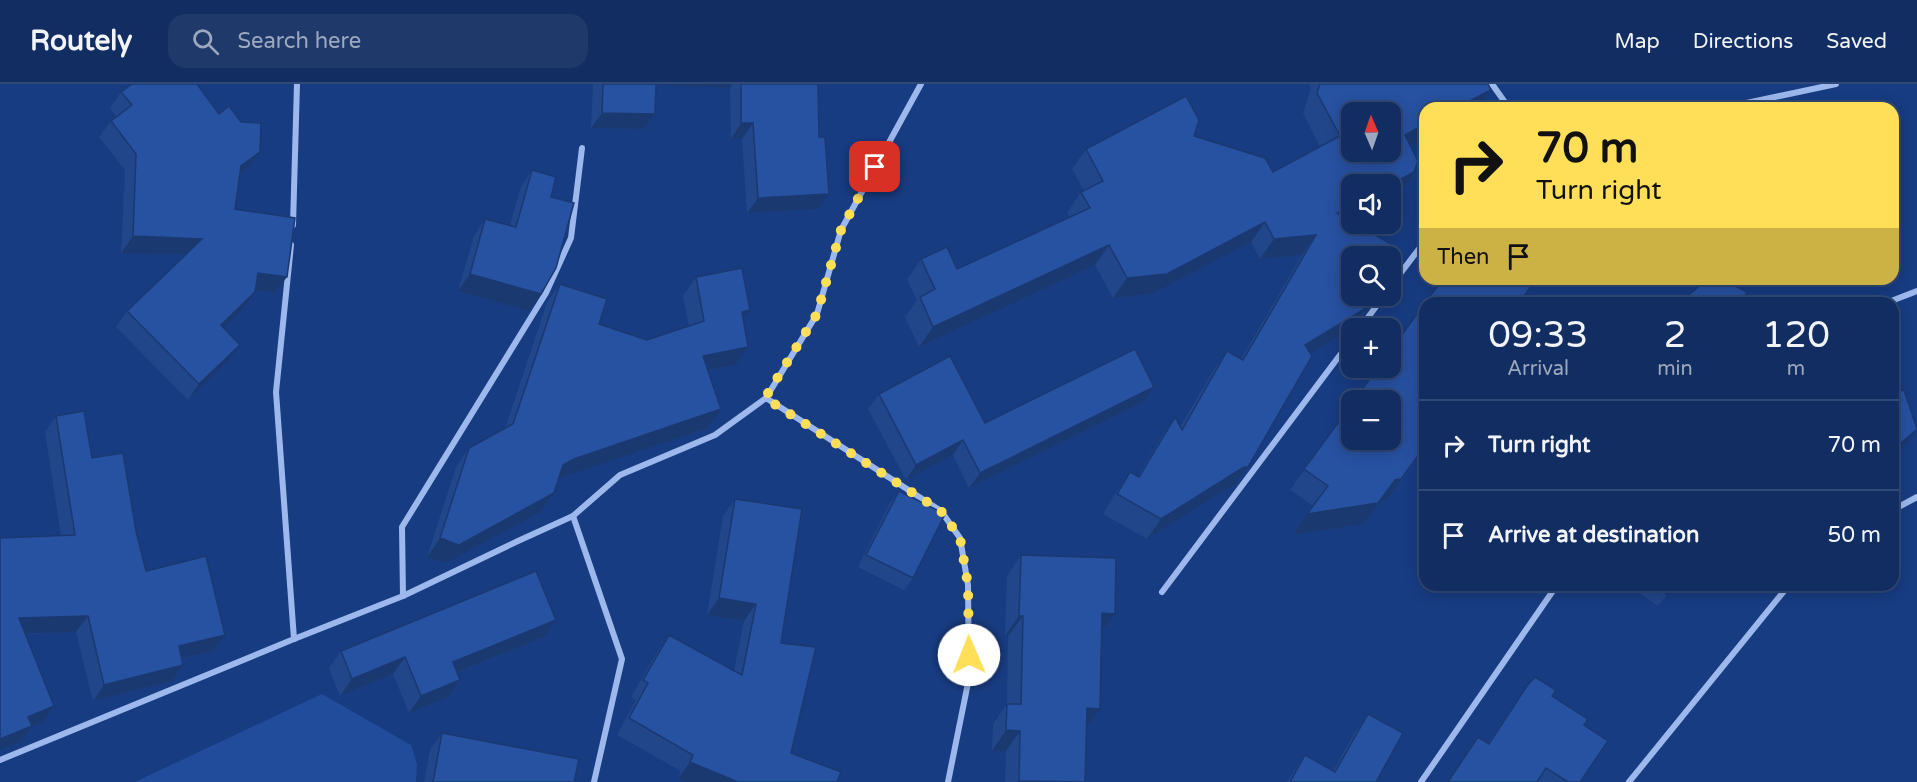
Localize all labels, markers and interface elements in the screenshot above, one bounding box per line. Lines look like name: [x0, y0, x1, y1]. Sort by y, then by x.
search box: [168, 14, 588, 68]
text: Routely: [30, 24, 132, 58]
icon: search: [189, 25, 222, 58]
text: Search here: [237, 28, 361, 54]
text: Map: [1614, 29, 1660, 54]
text: Directions: [1693, 29, 1793, 54]
text: Saved: [1826, 29, 1887, 54]
north arrow: [1341, 102, 1401, 162]
map controls: [1341, 102, 1401, 450]
text: 70 m: [1536, 123, 1638, 174]
icon: right: [1437, 126, 1515, 204]
pin: [849, 141, 900, 192]
icon: arrive: [858, 150, 891, 183]
button: sound: [1341, 174, 1401, 234]
text: Turn right: [1536, 174, 1662, 207]
icon: arrive: [1502, 240, 1535, 273]
text: Then: [1437, 244, 1490, 270]
button: search: [1341, 246, 1401, 306]
text: 09:33: [1488, 314, 1588, 357]
text: 2: [1664, 314, 1686, 357]
text: 120: [1762, 314, 1830, 357]
button: +: [1341, 318, 1401, 378]
text: Arrival: [1507, 357, 1569, 381]
text: min: [1657, 357, 1693, 381]
text: m: [1787, 357, 1805, 381]
button: −: [1341, 390, 1401, 450]
icon: right: [1437, 429, 1470, 462]
text: Turn right: [1488, 432, 1590, 458]
text: 70 m: [1827, 432, 1881, 458]
icon: arrive: [1437, 519, 1470, 552]
text: Arrive at destination: [1488, 522, 1699, 548]
text: 50 m: [1827, 522, 1881, 548]
position arrow: [937, 623, 1001, 687]

